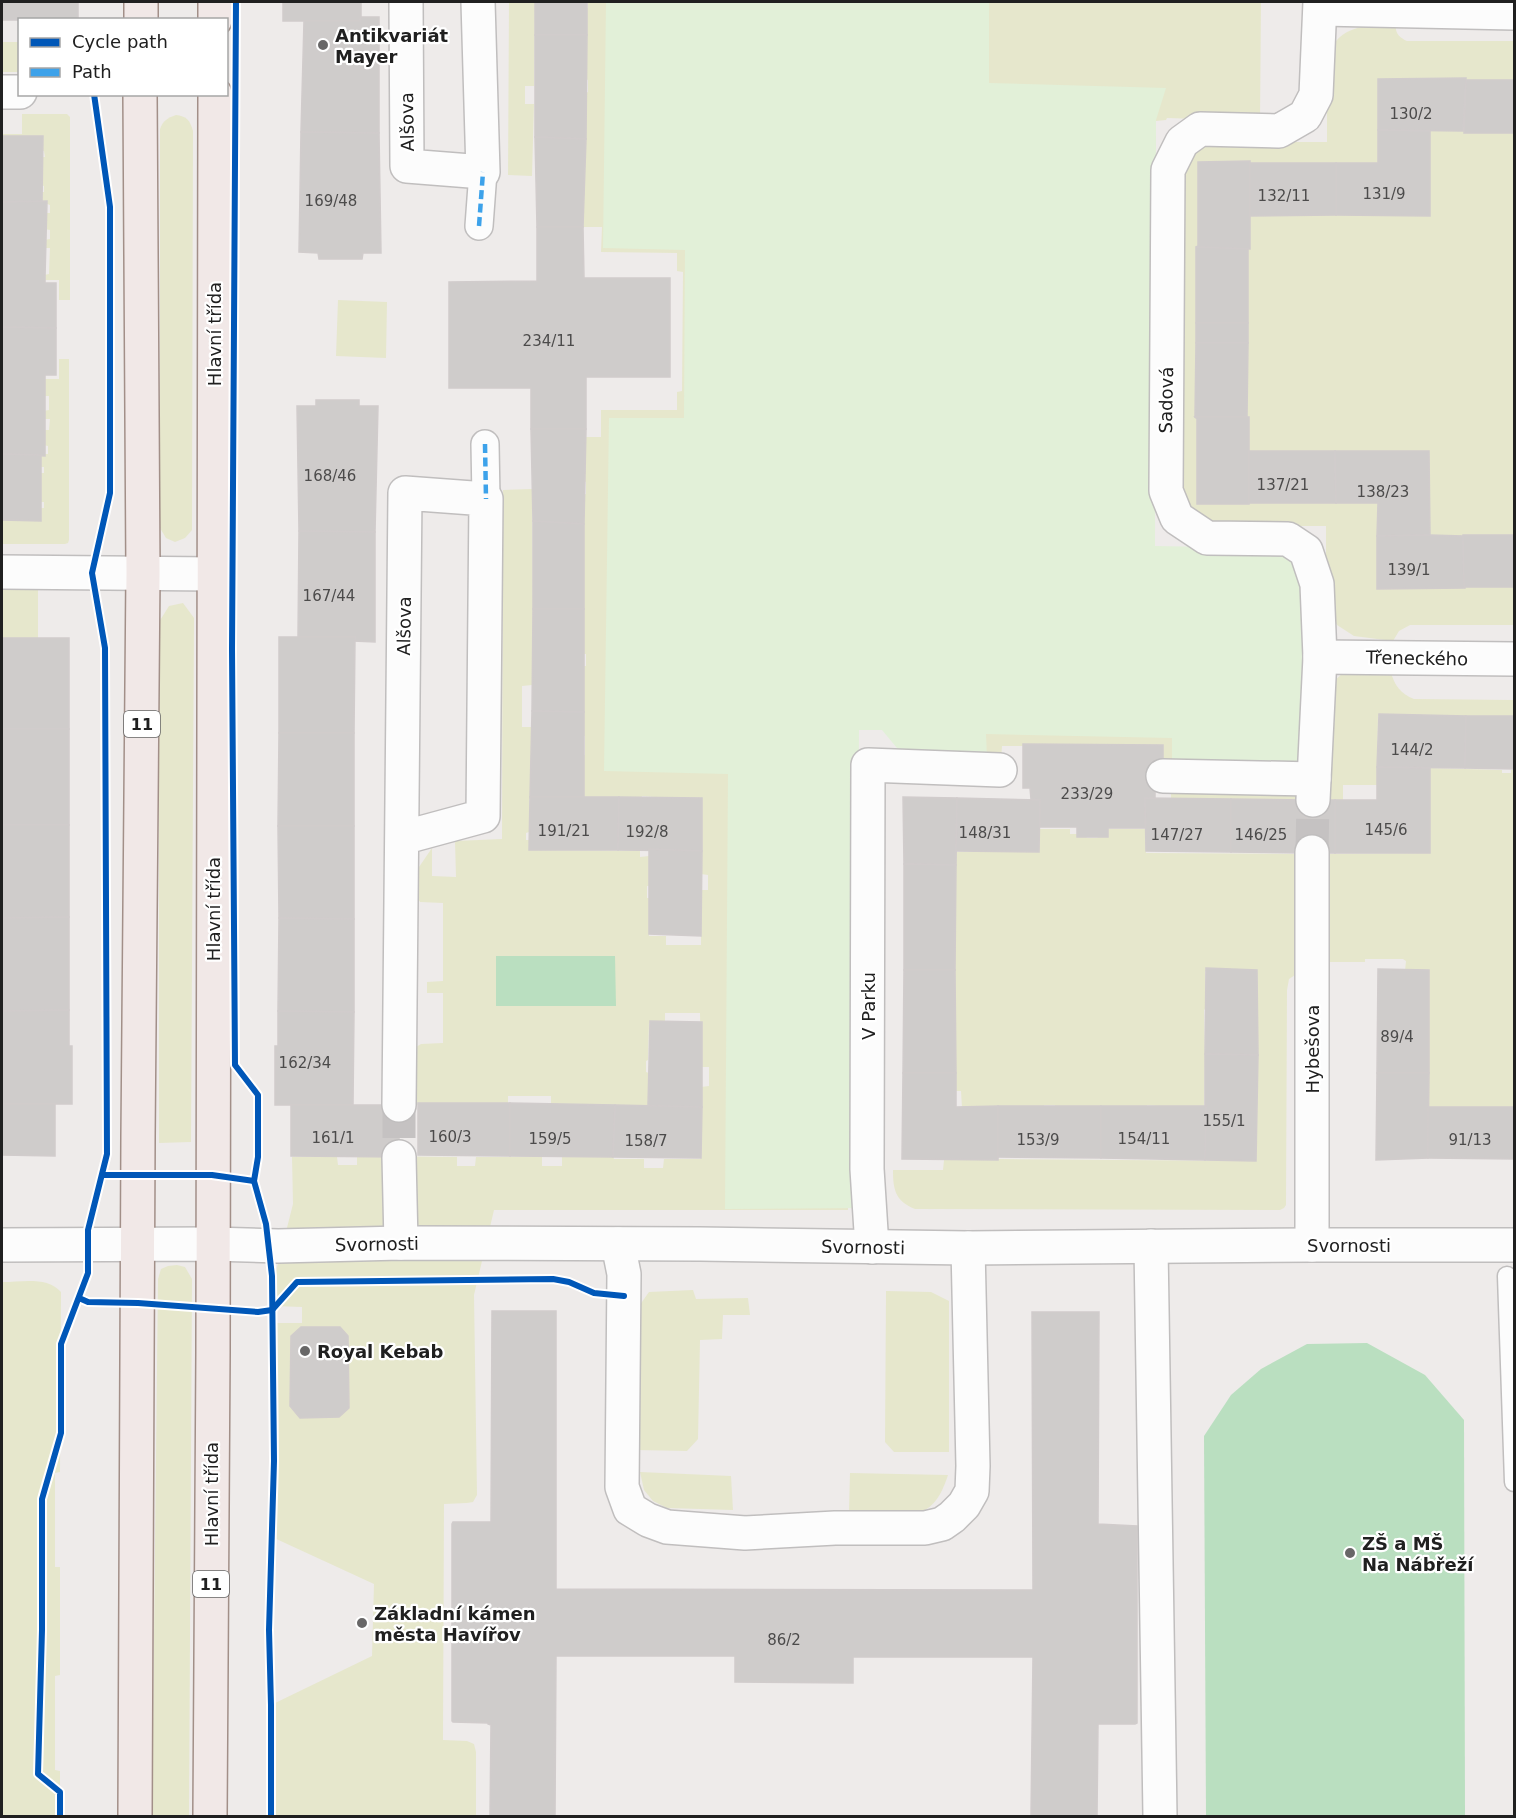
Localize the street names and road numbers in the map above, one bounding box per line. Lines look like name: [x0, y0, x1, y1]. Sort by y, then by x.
street label: Alšova: [396, 92, 418, 152]
street label: Hlavní třída: [204, 282, 225, 386]
street label: Sadová: [1155, 367, 1177, 433]
street label: Alšova: [393, 596, 415, 656]
street label: Třeneckého: [1365, 647, 1468, 669]
road number: 11: [124, 711, 160, 737]
street label: Hlavní třída: [203, 857, 224, 961]
street label: V Parku: [858, 972, 879, 1040]
street label: Hybešova: [1302, 1005, 1323, 1093]
street label: Svornosti: [335, 1233, 419, 1255]
street label: Svornosti: [1307, 1235, 1391, 1256]
street label: Svornosti: [821, 1236, 905, 1258]
street label: Hlavní třída: [201, 1442, 222, 1546]
road number: 11: [193, 1571, 229, 1597]

